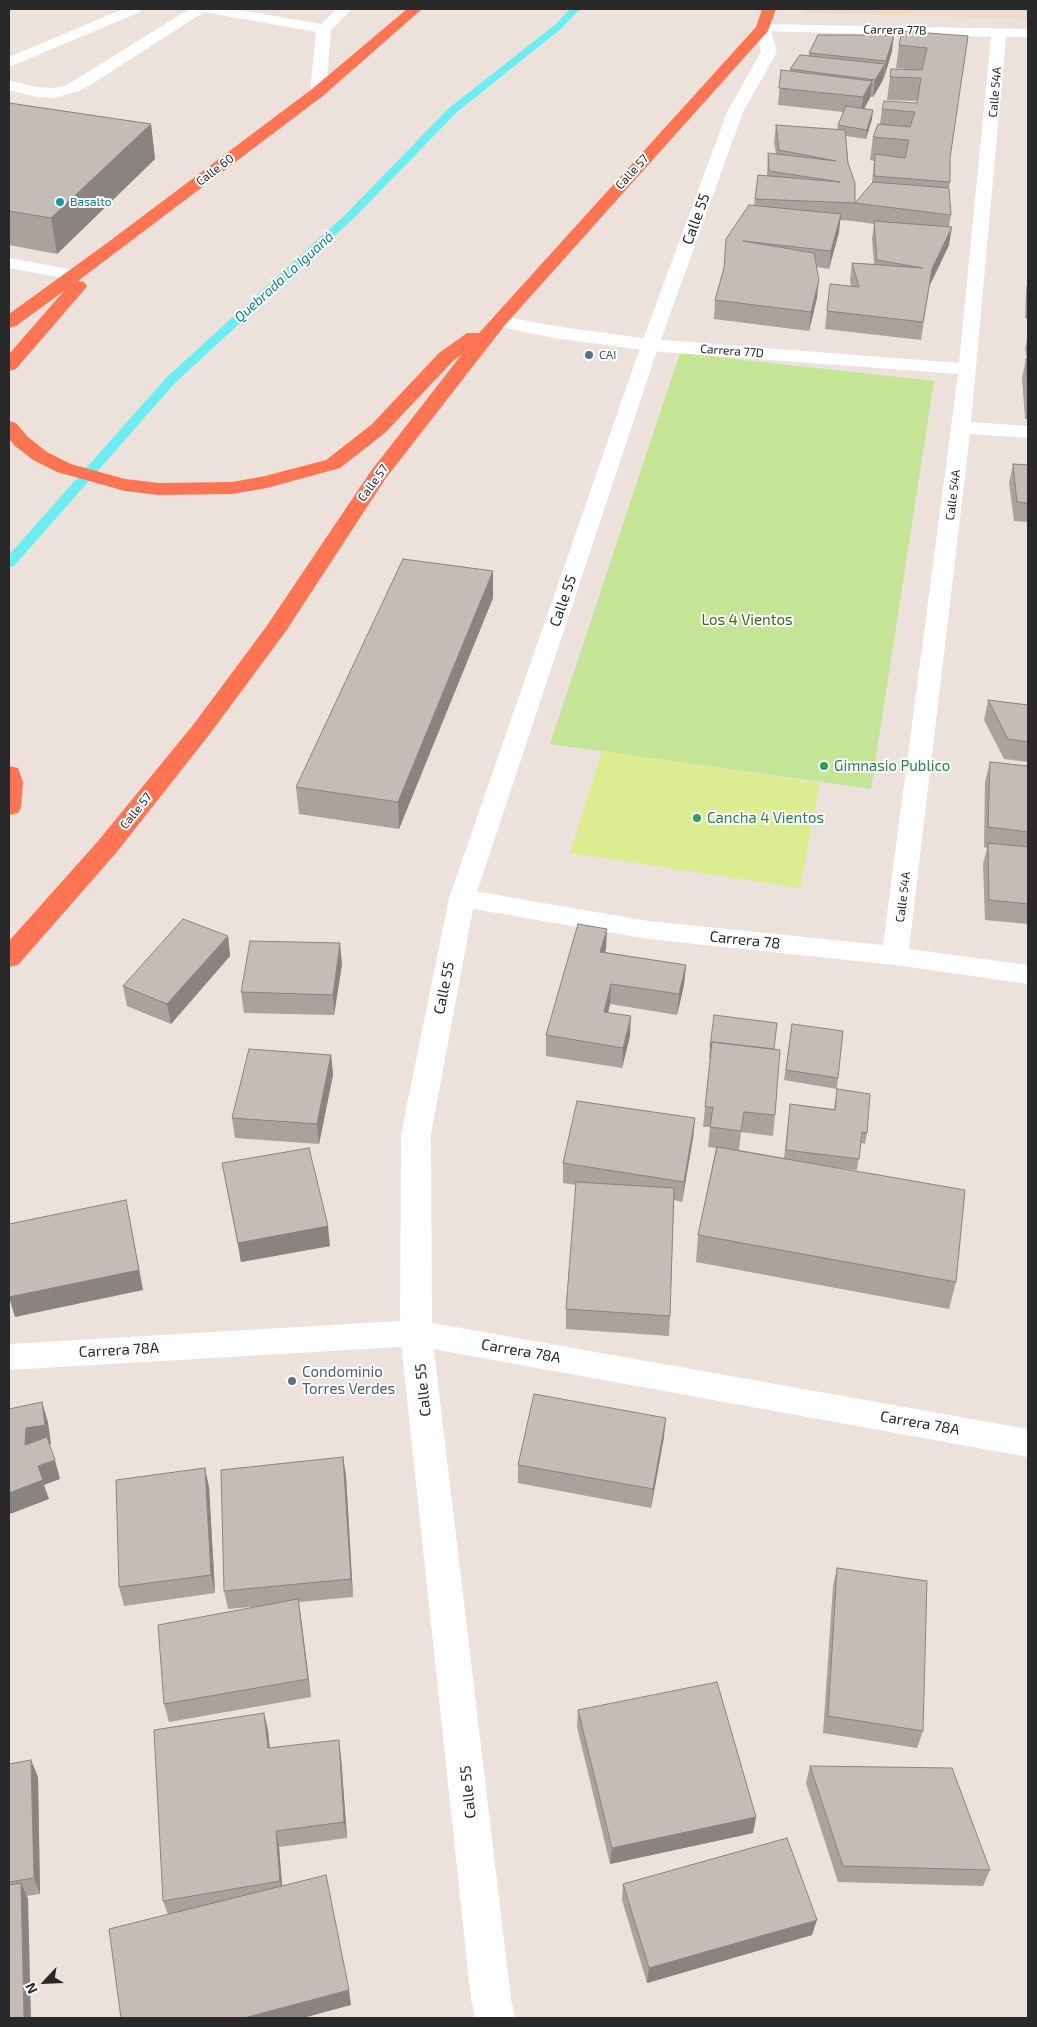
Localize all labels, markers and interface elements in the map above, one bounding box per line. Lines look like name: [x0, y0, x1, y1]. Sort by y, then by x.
street label: Carrera 77B: [863, 22, 927, 38]
street label: Calle 54A: [986, 66, 1004, 118]
street label: Calle 60: [193, 151, 237, 189]
street label: Calle 57: [613, 151, 651, 193]
street label: Calle 55: [678, 191, 714, 247]
place label: Basalto: [70, 195, 112, 209]
marker: Basalto: [54, 196, 66, 208]
water label: Quebrada La Iguaná: [231, 228, 337, 326]
street label: Carrera 77D: [700, 342, 764, 360]
place label: CAI: [599, 348, 616, 362]
marker: CAI: [583, 349, 595, 361]
street label: Calle 57: [355, 462, 391, 504]
street label: Calle 54A: [943, 469, 963, 521]
street label: Calle 55: [546, 573, 580, 629]
park label: Los 4 Vientos: [701, 611, 793, 629]
place label: Gimnasio Publico: [834, 757, 950, 775]
marker: Gimnasio Publico: [818, 760, 830, 772]
street label: Calle 57: [117, 790, 155, 832]
place label: Cancha 4 Vientos: [707, 809, 824, 827]
marker: Cancha 4 Vientos: [691, 812, 703, 824]
street label: Calle 54A: [893, 871, 913, 923]
street label: Carrera 78: [709, 927, 781, 953]
street label: Calle 55: [430, 960, 458, 1016]
street label: Carrera 78A: [480, 1335, 562, 1367]
street label: Carrera 78A: [78, 1339, 160, 1361]
place label: Condominio Torres Verdes: [302, 1363, 395, 1398]
street label: Calle 55: [411, 1363, 435, 1417]
marker: Condominio Torres Verdes: [286, 1375, 298, 1387]
street label: Carrera 78A: [879, 1407, 961, 1439]
street label: Calle 55: [456, 1765, 480, 1819]
north arrow: [20, 1957, 70, 2007]
text: N: [21, 1980, 41, 1997]

